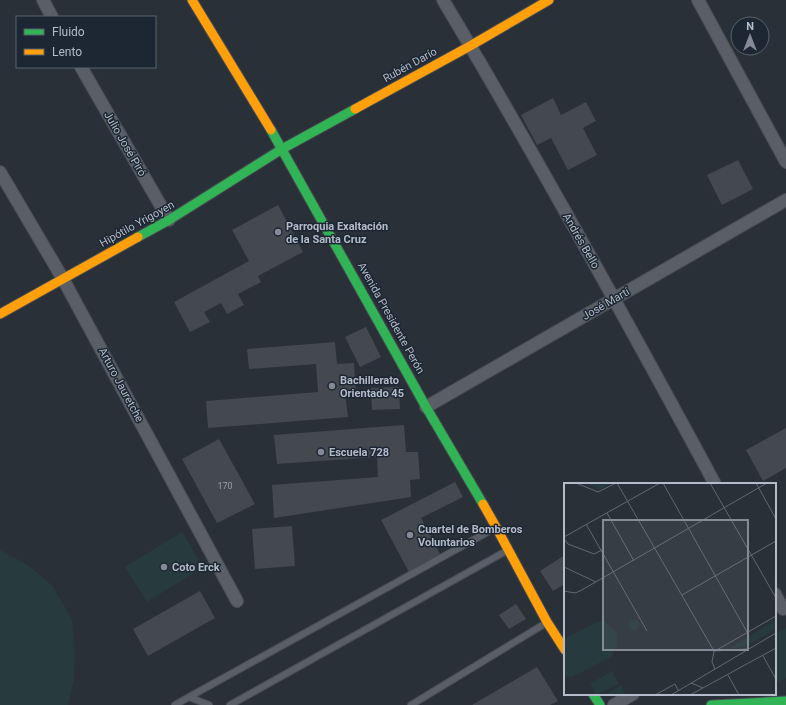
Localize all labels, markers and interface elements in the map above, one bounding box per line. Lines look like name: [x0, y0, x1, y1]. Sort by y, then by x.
legend: [16, 16, 156, 68]
north arrow: [730, 16, 770, 56]
text: N: [746, 20, 754, 33]
text: Fluido: [52, 25, 85, 39]
text: Lento: [52, 45, 82, 59]
street label: Rubén Darío: [381, 45, 439, 85]
street label: Julio José Piró: [101, 109, 149, 179]
street label: Hipótilo Yrigoyen: [97, 198, 177, 250]
street label: Andrés Bello: [560, 211, 602, 271]
place label: Parroquia Exaltación de la Santa Cruz: [286, 220, 388, 246]
marker: Parroquia Exaltación de la Santa Cruz: [273, 227, 283, 237]
street label: Avenida Presidente Perón: [355, 260, 427, 376]
street label: José Martí: [580, 285, 633, 323]
street label: Arturo Jauretche: [96, 346, 146, 425]
place label: Bachillerato Orientado 45: [340, 374, 404, 400]
marker: Bachillerato Orientado 45: [327, 381, 337, 391]
place label: Escuela 728: [329, 446, 389, 459]
marker: Escuela 728: [316, 447, 326, 457]
house number: 170: [217, 481, 233, 491]
inset map: [564, 483, 776, 695]
place label: Cuartel de Bomberos Voluntarios: [418, 523, 523, 549]
marker: Cuartel de Bomberos Voluntarios: [405, 530, 415, 540]
place label: Coto Erck: [172, 561, 220, 574]
marker: Coto Erck: [159, 562, 169, 572]

